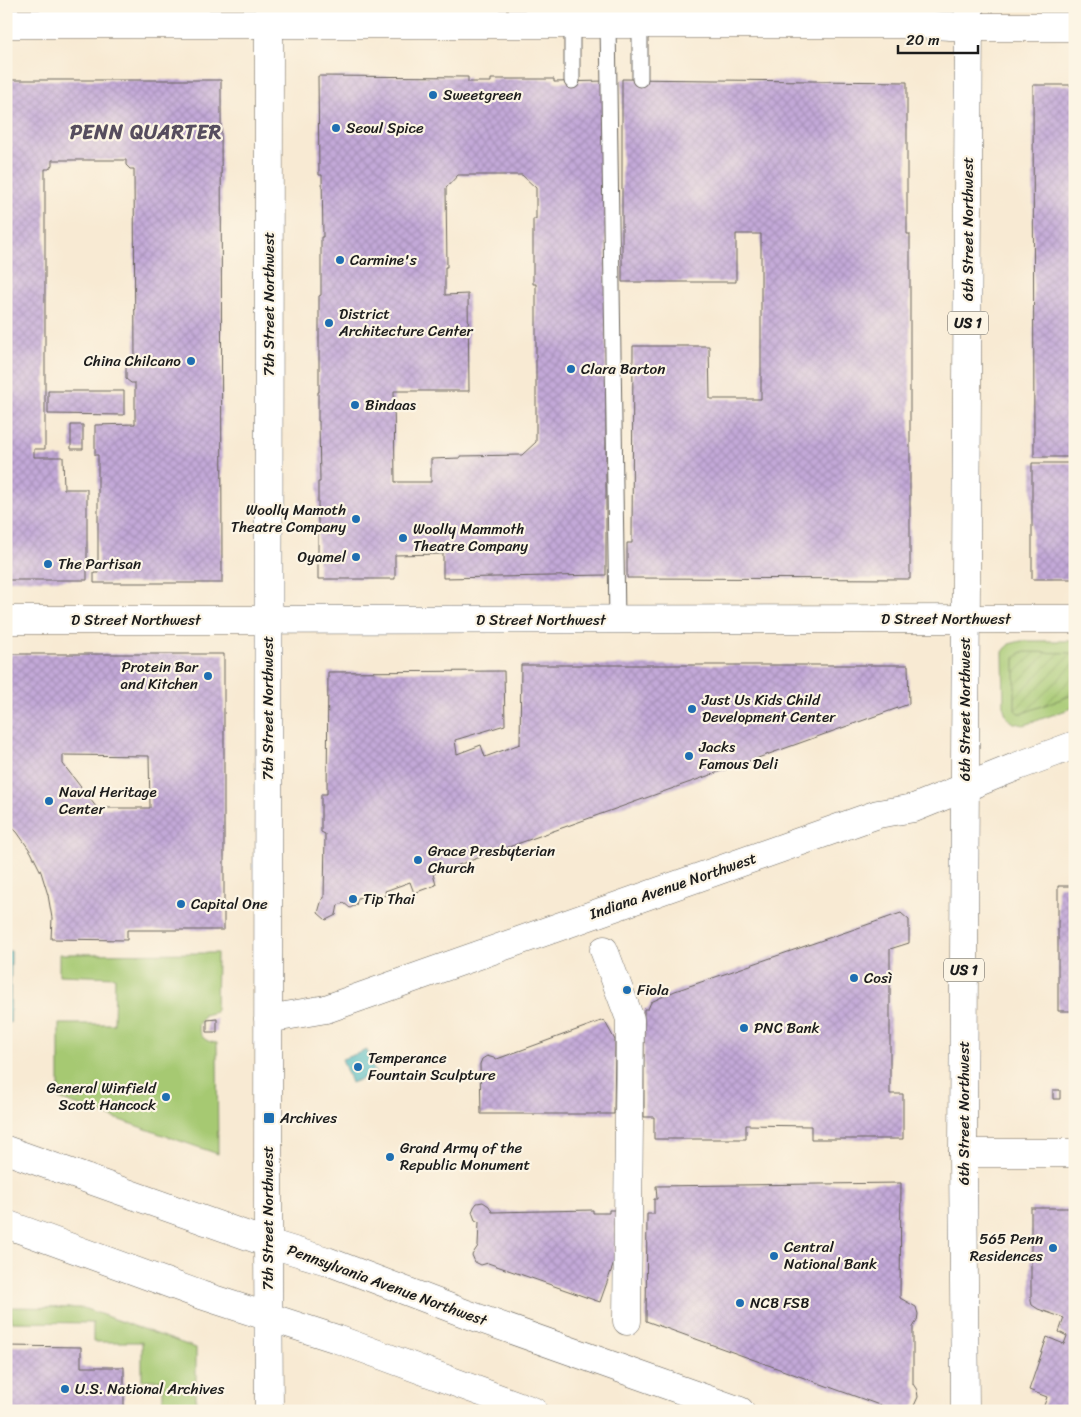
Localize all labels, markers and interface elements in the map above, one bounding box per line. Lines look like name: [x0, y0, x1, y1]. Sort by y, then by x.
scale bar: [898, 22, 978, 54]
text: 20 m: [906, 27, 940, 53]
place label: Sweetgreen: [443, 82, 522, 108]
marker: Sweetgreen: [427, 89, 439, 101]
district label: PENN QUARTER: [70, 115, 222, 150]
place label: Seoul Spice: [346, 115, 424, 141]
marker: Seoul Spice: [330, 122, 342, 134]
street label: 6th Street Northwest: [955, 156, 981, 301]
street label: 7th Street Northwest: [256, 231, 282, 376]
place label: Carmine's: [350, 247, 417, 273]
marker: Carmine's: [334, 254, 346, 266]
place label: District Architecture Center: [338, 301, 474, 344]
road number: US 1: [948, 312, 988, 334]
marker: District Architecture Center: [323, 317, 335, 329]
place label: China Chilcano: [84, 348, 181, 374]
marker: China Chilcano: [185, 355, 197, 367]
place label: Clara Barton: [581, 356, 665, 382]
marker: Clara Barton: [565, 363, 577, 375]
place label: Bindaas: [365, 392, 417, 418]
marker: Bindaas: [349, 399, 361, 411]
place label: Woolly Mamoth Theatre Company: [231, 497, 346, 540]
marker: Woolly Mamoth Theatre Company: [350, 513, 362, 525]
place label: Woolly Mammoth Theatre Company: [413, 516, 528, 559]
marker: Woolly Mammoth Theatre Company: [397, 532, 409, 544]
place label: Oyamel: [297, 544, 347, 570]
place label: The Partisan: [58, 551, 141, 577]
marker: Oyamel: [350, 551, 362, 563]
marker: The Partisan: [42, 558, 54, 570]
street label: D Street Northwest: [881, 606, 1012, 632]
street label: D Street Northwest: [71, 607, 202, 633]
street label: D Street Northwest: [476, 607, 607, 633]
street label: 7th Street Northwest: [255, 635, 281, 780]
street label: 6th Street Northwest: [952, 636, 978, 781]
place label: Protein Bar and Kitchen: [121, 654, 199, 697]
marker: Protein Bar and Kitchen: [202, 670, 214, 682]
place label: Just Us Kids Child Development Center: [701, 687, 836, 730]
marker: Just Us Kids Child Development Center: [686, 703, 698, 715]
place label: Jacks Famous Deli: [698, 734, 779, 777]
marker: Jacks Famous Deli: [683, 750, 695, 762]
place label: Naval Heritage Center: [59, 779, 157, 822]
marker: Naval Heritage Center: [43, 795, 55, 807]
place label: Grace Presbyterian Church: [428, 838, 555, 881]
street label: Indiana Avenue Northwest: [585, 845, 760, 927]
marker: Grace Presbyterian Church: [412, 854, 424, 866]
place label: Tip Thai: [363, 886, 416, 912]
place label: Capital One: [191, 891, 268, 917]
marker: Tip Thai: [347, 893, 359, 905]
marker: Capital One: [175, 898, 187, 910]
road number: US 1: [944, 958, 984, 982]
place label: Così: [864, 965, 892, 991]
marker: Così: [848, 972, 860, 984]
place label: Fiola: [637, 977, 669, 1003]
marker: Fiola: [621, 984, 633, 996]
place label: PNC Bank: [754, 1015, 820, 1041]
marker: PNC Bank: [738, 1022, 750, 1034]
street label: 6th Street Northwest: [951, 1040, 977, 1185]
place label: Temperance Fountain Sculpture: [368, 1045, 496, 1088]
marker: Temperance Fountain Sculpture: [352, 1061, 364, 1073]
place label: General Winfield Scott Hancock: [47, 1075, 157, 1118]
marker: General Winfield Scott Hancock: [160, 1091, 172, 1103]
place label: Archives: [279, 1105, 337, 1131]
marker: Archives: [262, 1111, 276, 1125]
place label: Grand Army of the Republic Monument: [400, 1135, 530, 1178]
street label: 7th Street Northwest: [255, 1145, 281, 1290]
marker: Grand Army of the Republic Monument: [384, 1151, 396, 1163]
place label: 565 Penn Residences: [970, 1226, 1043, 1269]
place label: Central National Bank: [784, 1234, 877, 1277]
street label: Pennsylvania Avenue Northwest: [284, 1237, 491, 1334]
marker: 565 Penn Residences: [1047, 1242, 1059, 1254]
marker: Central National Bank: [768, 1250, 780, 1262]
place label: NCB FSB: [750, 1290, 810, 1316]
marker: NCB FSB: [734, 1297, 746, 1309]
place label: U.S. National Archives: [75, 1376, 224, 1402]
marker: U.S. National Archives: [59, 1383, 71, 1395]

